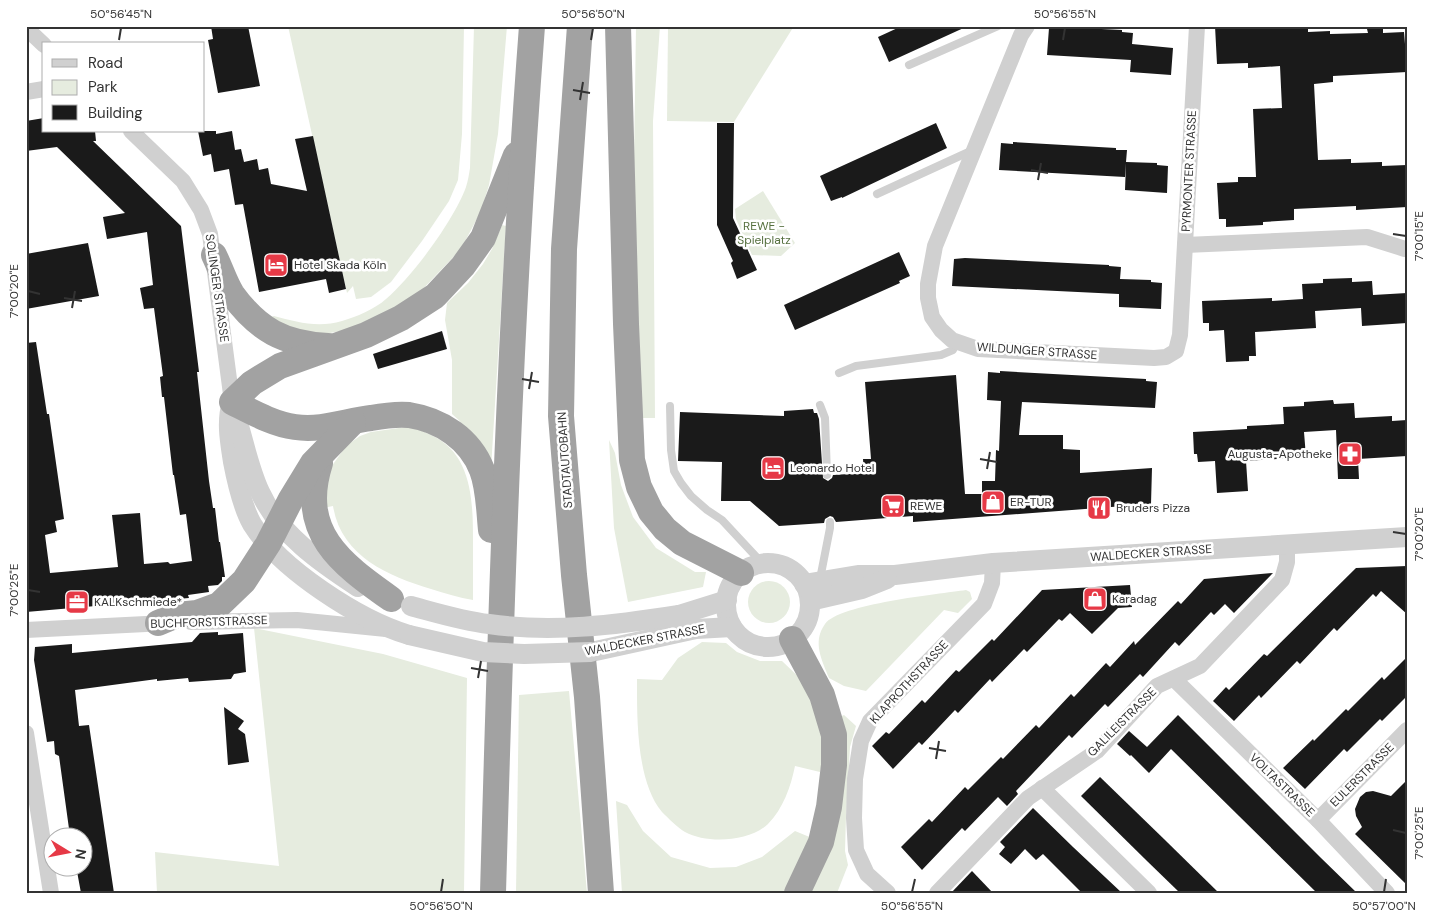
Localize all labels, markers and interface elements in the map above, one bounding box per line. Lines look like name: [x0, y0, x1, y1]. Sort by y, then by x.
text: 50°56'45"N: [90, 6, 152, 22]
text: 50°56'50"N: [561, 6, 625, 22]
text: 50°56'55"N: [1034, 6, 1096, 22]
legend: [42, 42, 205, 132]
text: Road: [88, 53, 123, 73]
text: Park: [88, 77, 118, 97]
text: Building: [88, 103, 143, 123]
street label: PYRMONTER STRASSE: [1178, 110, 1200, 232]
text: 7°00'15"E: [1411, 211, 1427, 261]
park label: REWE - Spielplatz: [737, 218, 791, 248]
street label: SOLINGER STRASSE: [201, 233, 233, 343]
hotel icon: Hotel Skada Köln: [263, 252, 289, 278]
place label: Hotel Skada Köln: [294, 257, 386, 273]
text: 7°00'20"E: [6, 264, 22, 318]
street label: WILDUNGER STRASSE: [976, 339, 1098, 363]
street label: STADTAUTOBAHN: [554, 411, 576, 509]
pharmacy icon: Augusta-Apotheke: [1337, 441, 1363, 467]
place label: Augusta-Apotheke: [1227, 446, 1332, 462]
hotel icon: Leonardo Hotel: [760, 455, 786, 481]
place label: Leonardo Hotel: [790, 460, 875, 476]
shop icon: ER-TUR: [980, 489, 1006, 515]
supermarket icon: REWE: [880, 493, 906, 519]
place label: ER-TUR: [1010, 494, 1052, 510]
restaurant icon: Bruders Pizza: [1086, 495, 1112, 521]
place label: REWE: [910, 498, 943, 514]
place label: Bruders Pizza: [1116, 500, 1190, 516]
text: 7°00'20"E: [1411, 507, 1427, 561]
street label: WALDECKER STRASSE: [1090, 541, 1213, 565]
text: 7°00'25"E: [6, 563, 22, 617]
shop icon: Karadag: [1082, 586, 1108, 612]
office icon: KALKschmiede*: [64, 589, 90, 615]
place label: Karadag: [1112, 591, 1157, 607]
place label: KALKschmiede*: [94, 594, 182, 610]
street label: BUCHFORSTSTRASSE: [150, 612, 268, 632]
street label: WALDECKER STRASSE: [584, 620, 707, 660]
street label: KLAPROTHSTRASSE: [866, 637, 952, 727]
street label: GALILEISTRASSE: [1084, 684, 1160, 760]
street label: EULERSTRASSE: [1327, 739, 1398, 810]
street label: VOLTASTRASSE: [1246, 750, 1318, 820]
text: 7°00'25"E: [1411, 806, 1427, 860]
north arrow: [42, 826, 92, 876]
text: N: [71, 848, 91, 861]
text: 50°56'50"N: [409, 898, 473, 914]
text: 50°56'55"N: [881, 898, 943, 914]
text: 50°57'00"N: [1352, 898, 1416, 914]

